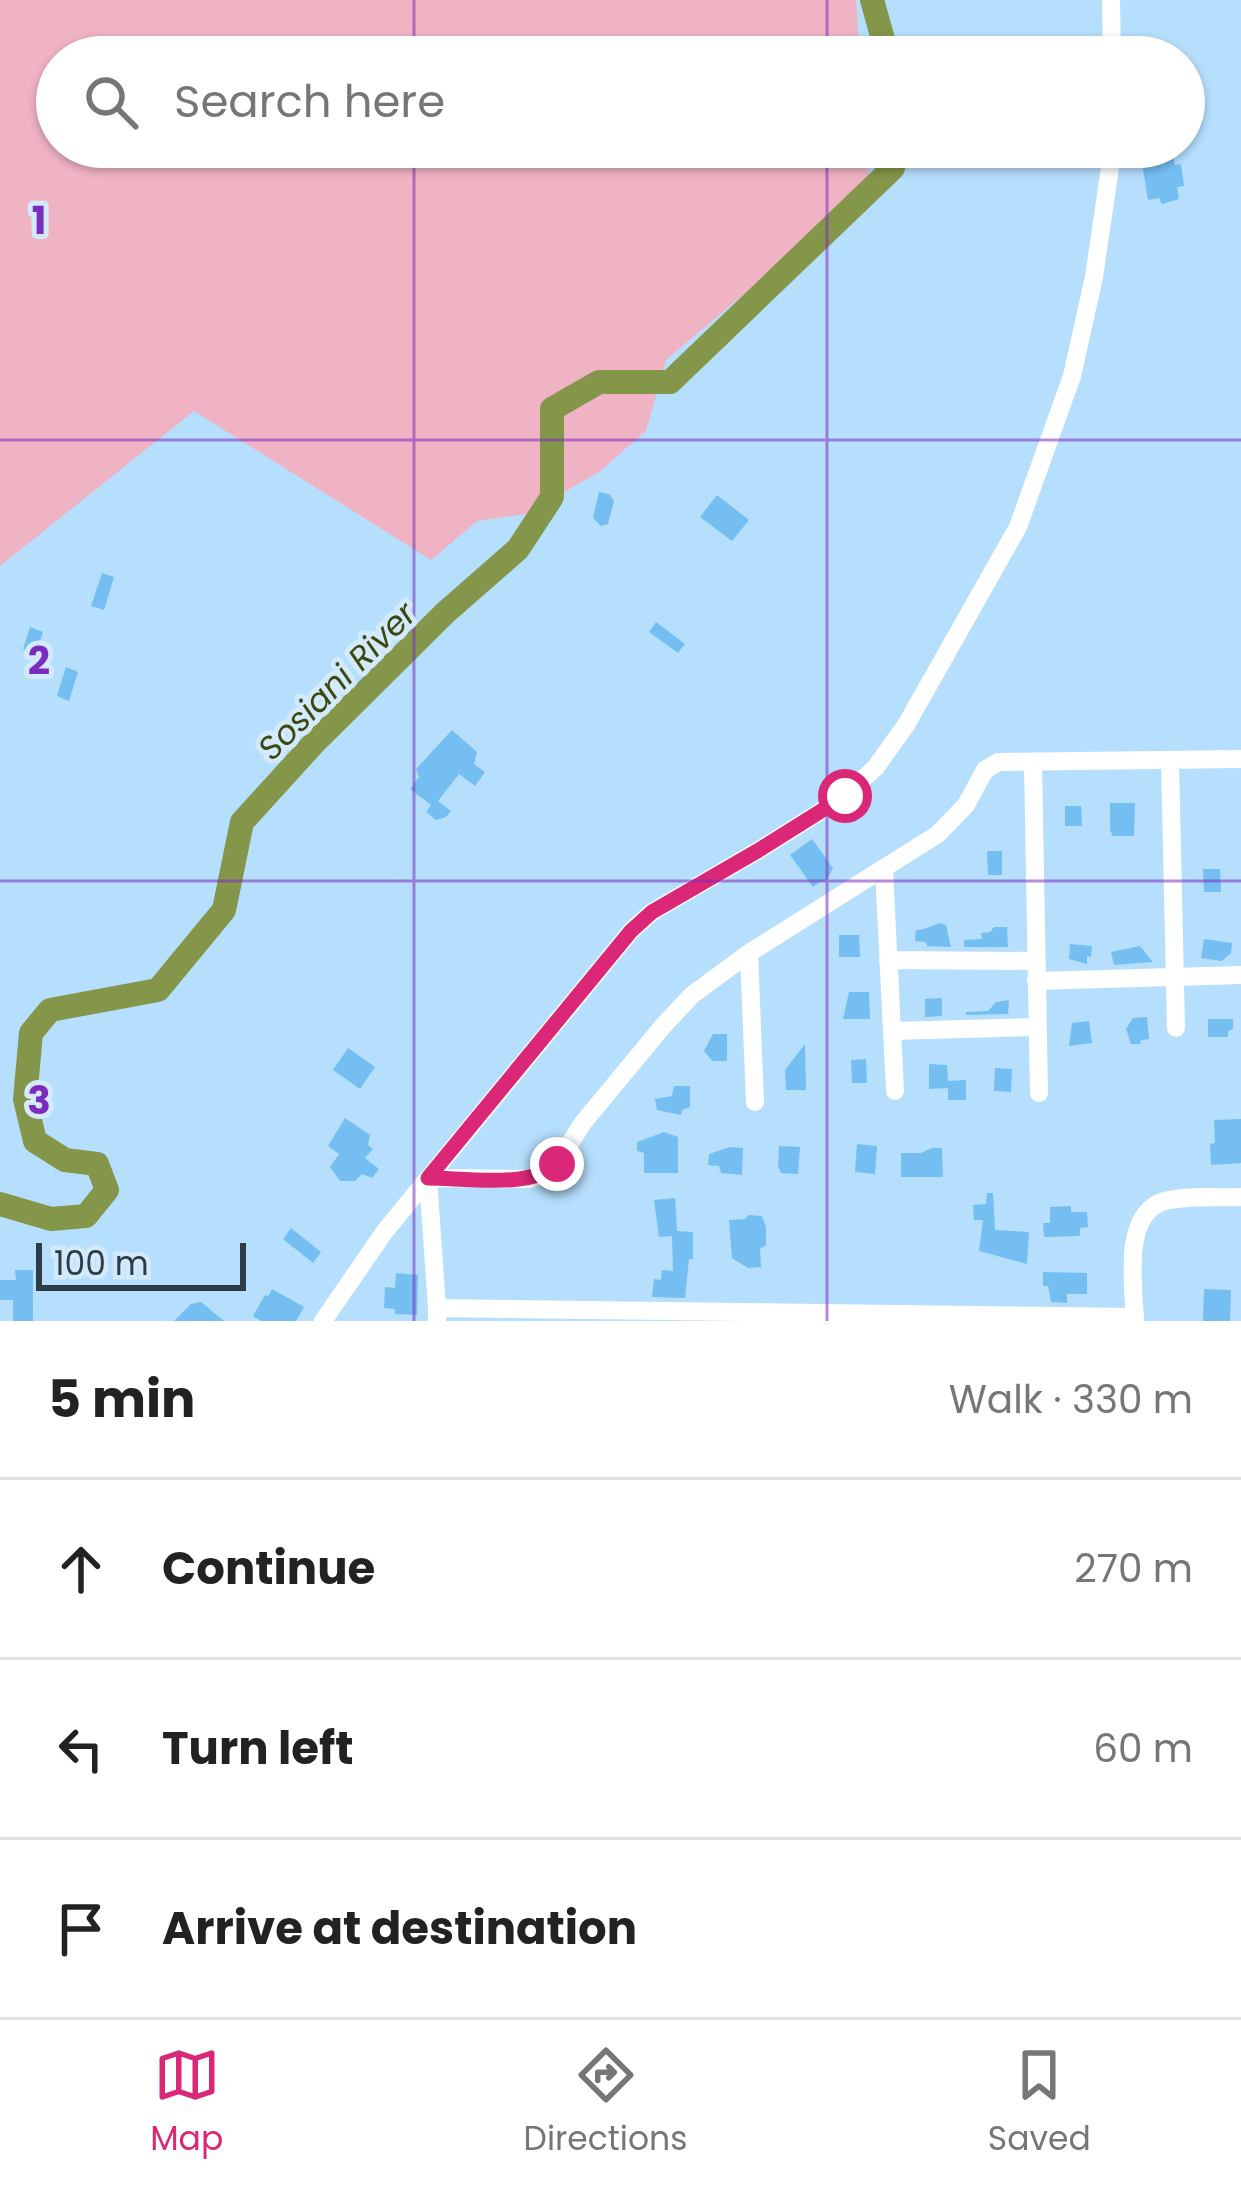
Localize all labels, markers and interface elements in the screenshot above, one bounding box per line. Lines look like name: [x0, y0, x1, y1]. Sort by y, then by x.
search box: [36, 36, 1205, 168]
icon: search: [78, 69, 144, 135]
text: Search here: [174, 70, 445, 133]
text: 1: [32, 193, 46, 248]
water label: Sosiani River: [247, 591, 427, 771]
text: 2: [28, 633, 50, 688]
route start: [818, 769, 872, 823]
text: 3: [27, 1073, 51, 1128]
route end: [530, 1137, 584, 1191]
scale bar: [36, 1237, 246, 1290]
text: 100 m: [54, 1240, 149, 1287]
text: 5 min: [48, 1363, 195, 1435]
text: Walk · 330 m: [949, 1372, 1193, 1427]
icon: ahead: [48, 1536, 114, 1602]
text: Continue: [162, 1537, 375, 1600]
text: 270 m: [1074, 1541, 1193, 1596]
icon: left: [48, 1716, 114, 1782]
text: Turn left: [162, 1717, 354, 1780]
text: 60 m: [1093, 1721, 1193, 1776]
icon: arrive: [48, 1896, 114, 1962]
text: Arrive at destination: [162, 1897, 637, 1960]
tab: Map: [150, 2042, 223, 2164]
tab: Directions: [524, 2042, 687, 2164]
tab: Saved: [988, 2042, 1091, 2164]

